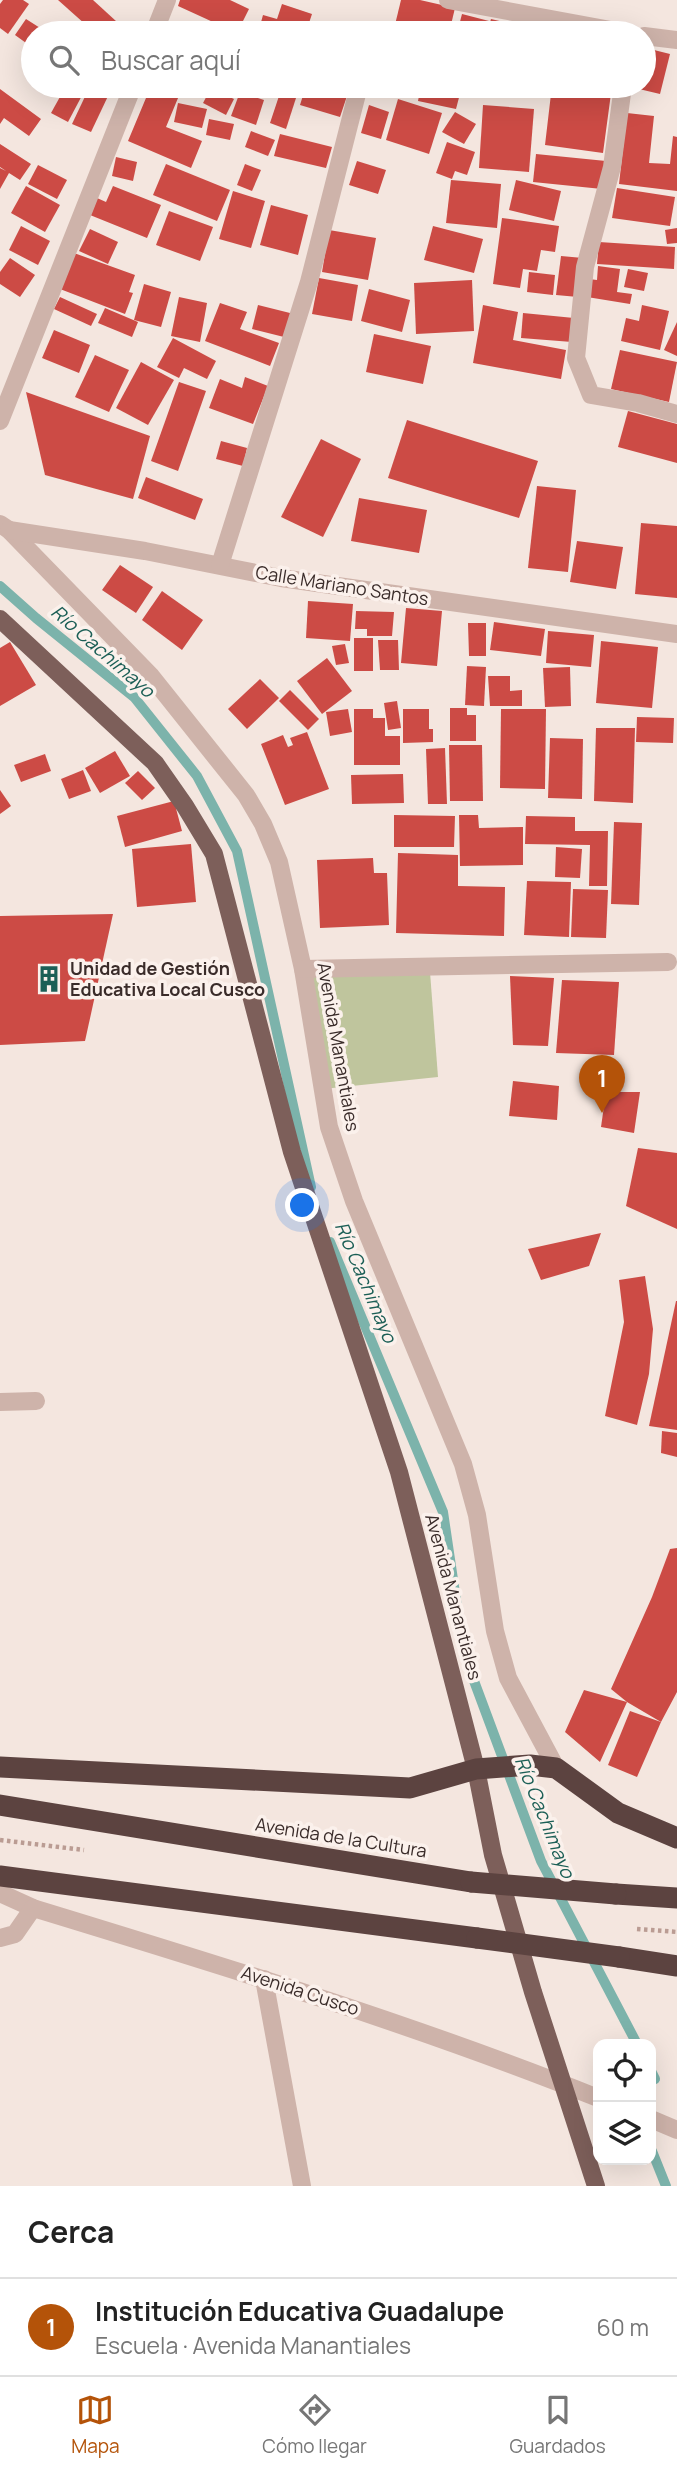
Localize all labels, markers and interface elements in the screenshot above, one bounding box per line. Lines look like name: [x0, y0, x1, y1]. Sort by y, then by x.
search box: [21, 21, 656, 98]
icon: search: [45, 41, 83, 79]
text: Buscar aquí: [101, 42, 241, 78]
street label: Calle Mariano Santos: [254, 559, 430, 611]
water label: Río Cachimayo: [46, 599, 161, 704]
place label: Unidad de Gestión Educativa Local Cusco: [70, 956, 265, 1001]
street label: Avenida Manantiales: [312, 961, 366, 1133]
building icon: Unidad de Gestión Educativa Local Cusco: [34, 964, 64, 994]
pin: 1: [579, 1055, 625, 1113]
your location: [285, 1188, 319, 1222]
water label: Río Cachimayo: [329, 1218, 404, 1348]
street label: Avenida Manantiales: [420, 1511, 488, 1682]
water label: Río Cachimayo: [509, 1752, 582, 1883]
street label: Avenida de la Cultura: [254, 1812, 429, 1862]
street label: Avenida Cusco: [238, 1960, 362, 2020]
map controls: [593, 2039, 656, 2165]
button: locate: [593, 2039, 656, 2102]
button: layers: [593, 2102, 656, 2165]
text: Cerca: [28, 2211, 114, 2252]
text: Institución Educativa Guadalupe: [95, 2293, 504, 2329]
text: 1: [46, 2311, 56, 2343]
text: 60 m: [597, 2311, 649, 2343]
text: Escuela · Avenida Manantiales: [95, 2329, 411, 2361]
tab: Mapa: [71, 2391, 120, 2459]
tab: Cómo llegar: [262, 2391, 367, 2459]
tab: Guardados: [510, 2391, 606, 2459]

